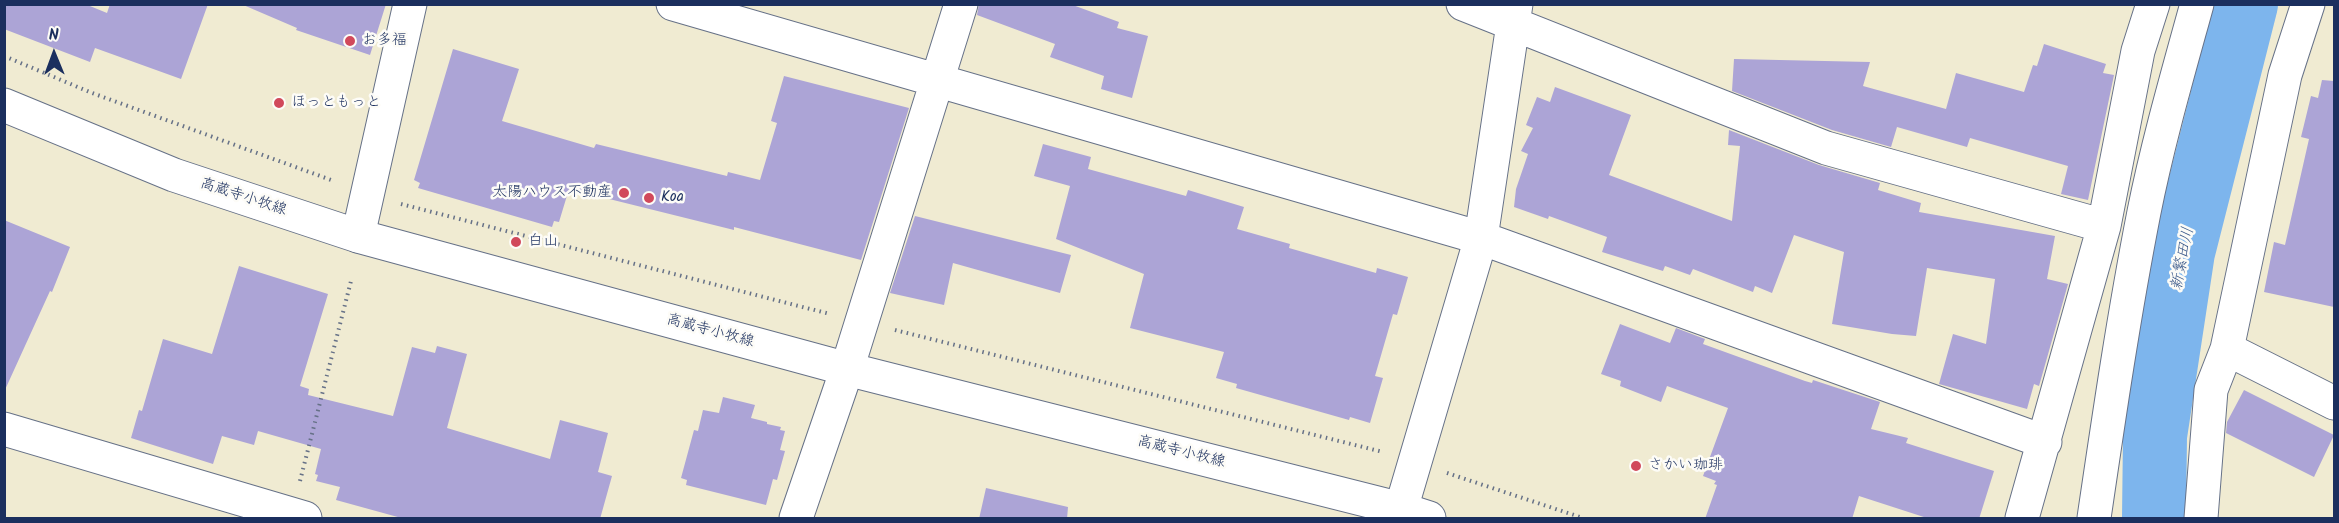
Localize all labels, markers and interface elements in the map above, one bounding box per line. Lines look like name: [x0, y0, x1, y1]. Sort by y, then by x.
text: N: [48, 23, 59, 48]
north arrow: [24, 24, 84, 84]
place label: お多福: [362, 32, 407, 50]
marker: お多福: [343, 34, 357, 48]
place label: ほっともっと: [291, 94, 381, 112]
marker: ほっともっと: [272, 96, 286, 110]
street label: 高蔵寺小牧線: [197, 176, 289, 220]
place label: 太陽ハウス不動産: [492, 184, 612, 202]
marker: 太陽ハウス不動産: [617, 186, 631, 200]
place label: Koa: [661, 189, 684, 207]
marker: Koa: [642, 191, 656, 205]
water label: 新繁田川: [2168, 226, 2200, 292]
place label: 白山: [528, 233, 558, 251]
marker: 白山: [509, 235, 523, 249]
street label: 高蔵寺小牧線: [664, 312, 756, 352]
street label: 高蔵寺小牧線: [1135, 433, 1227, 473]
place label: さかい珈琲: [1648, 457, 1723, 475]
marker: さかい珈琲: [1629, 459, 1643, 473]

